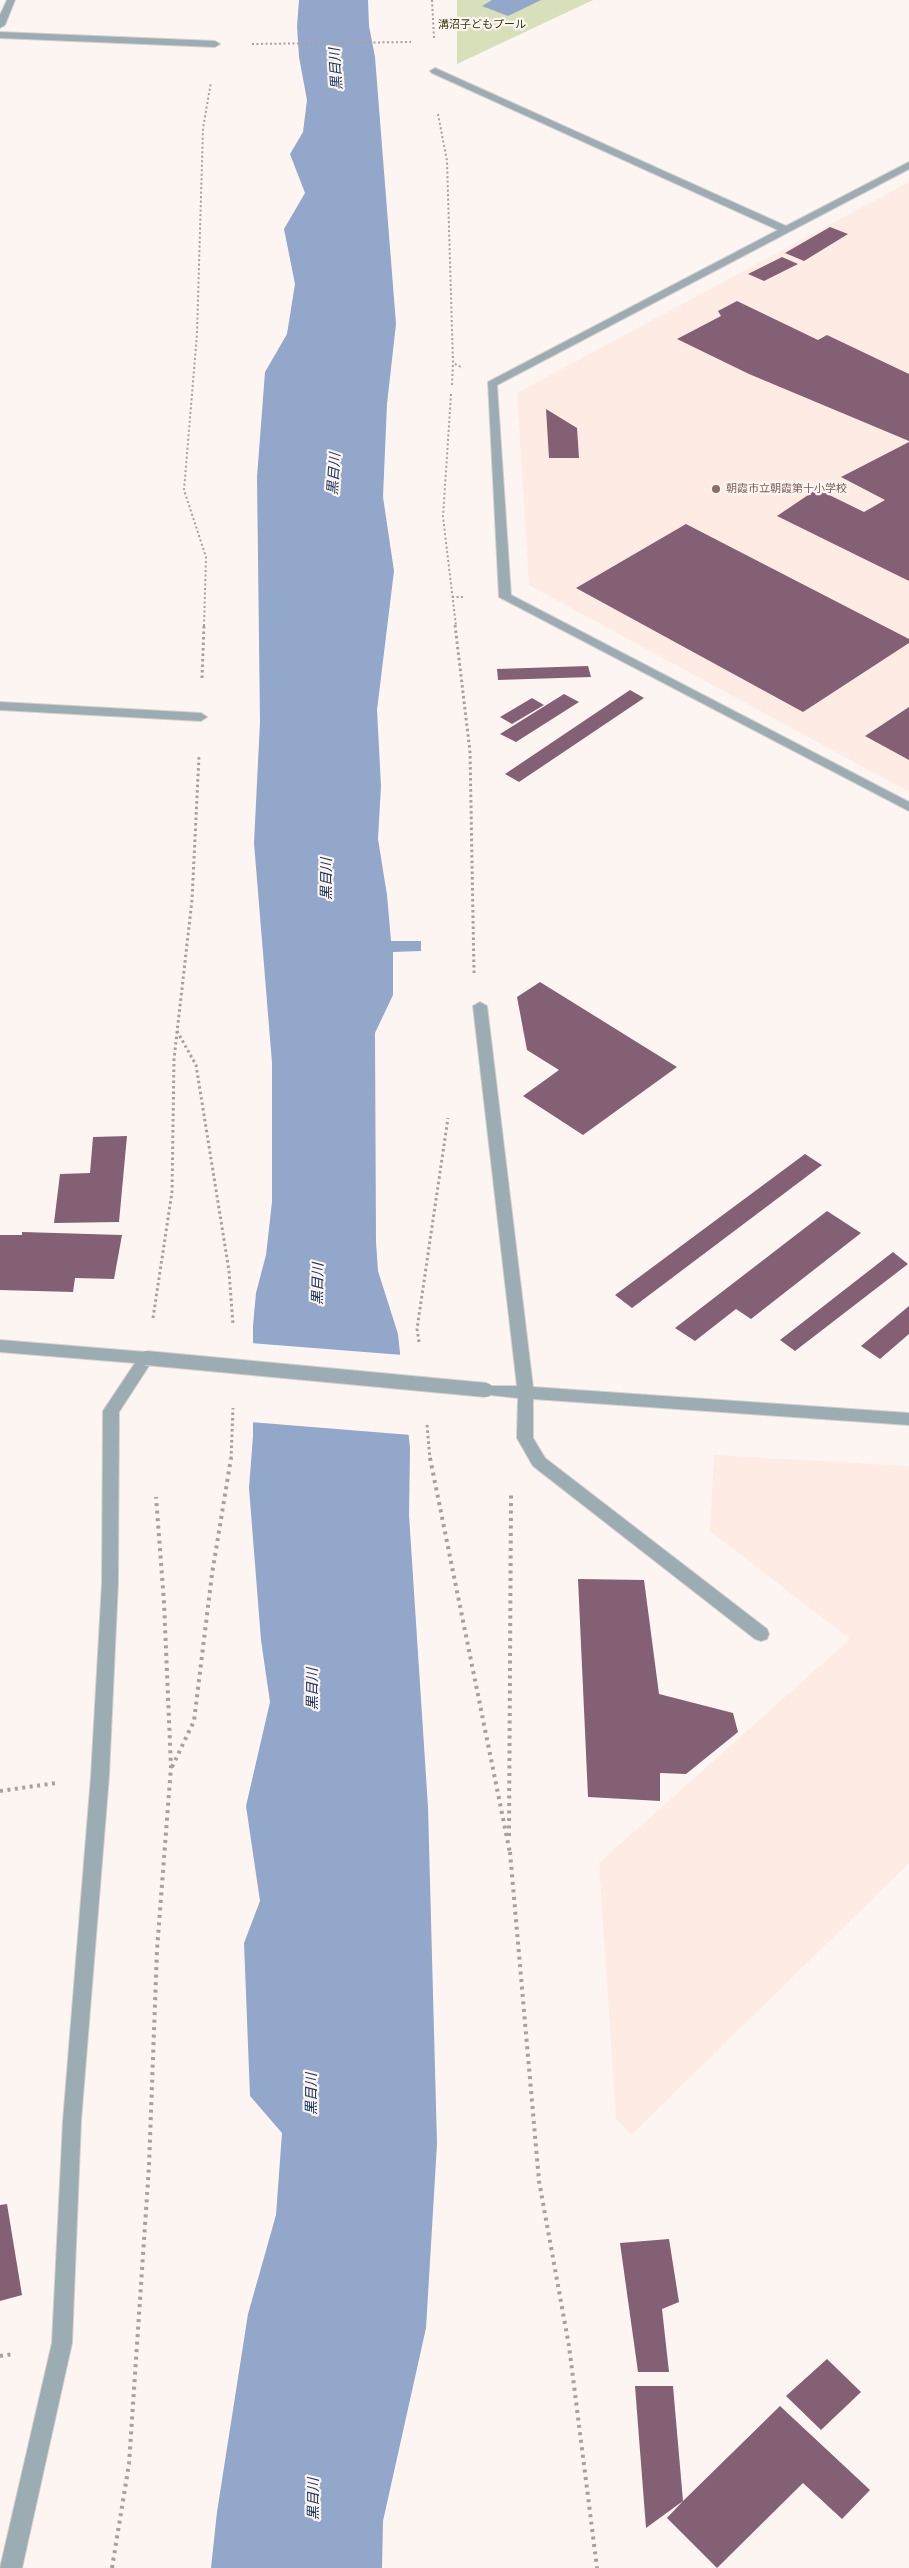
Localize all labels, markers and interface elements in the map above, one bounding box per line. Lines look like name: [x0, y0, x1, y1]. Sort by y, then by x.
park label: 溝沼子どもプール: [438, 18, 526, 32]
water label: 黒目川: [327, 47, 347, 91]
water label: 黒目川: [325, 452, 345, 496]
place label: 朝霞市立朝霞第十小学校: [726, 482, 847, 496]
marker: 朝霞市立朝霞第十小学校: [710, 483, 722, 495]
water label: 黒目川: [320, 858, 336, 900]
water label: 黒目川: [310, 1263, 328, 1305]
water label: 黒目川: [306, 1668, 322, 1710]
water label: 黒目川: [305, 2073, 321, 2115]
water label: 黒目川: [307, 2478, 323, 2520]

